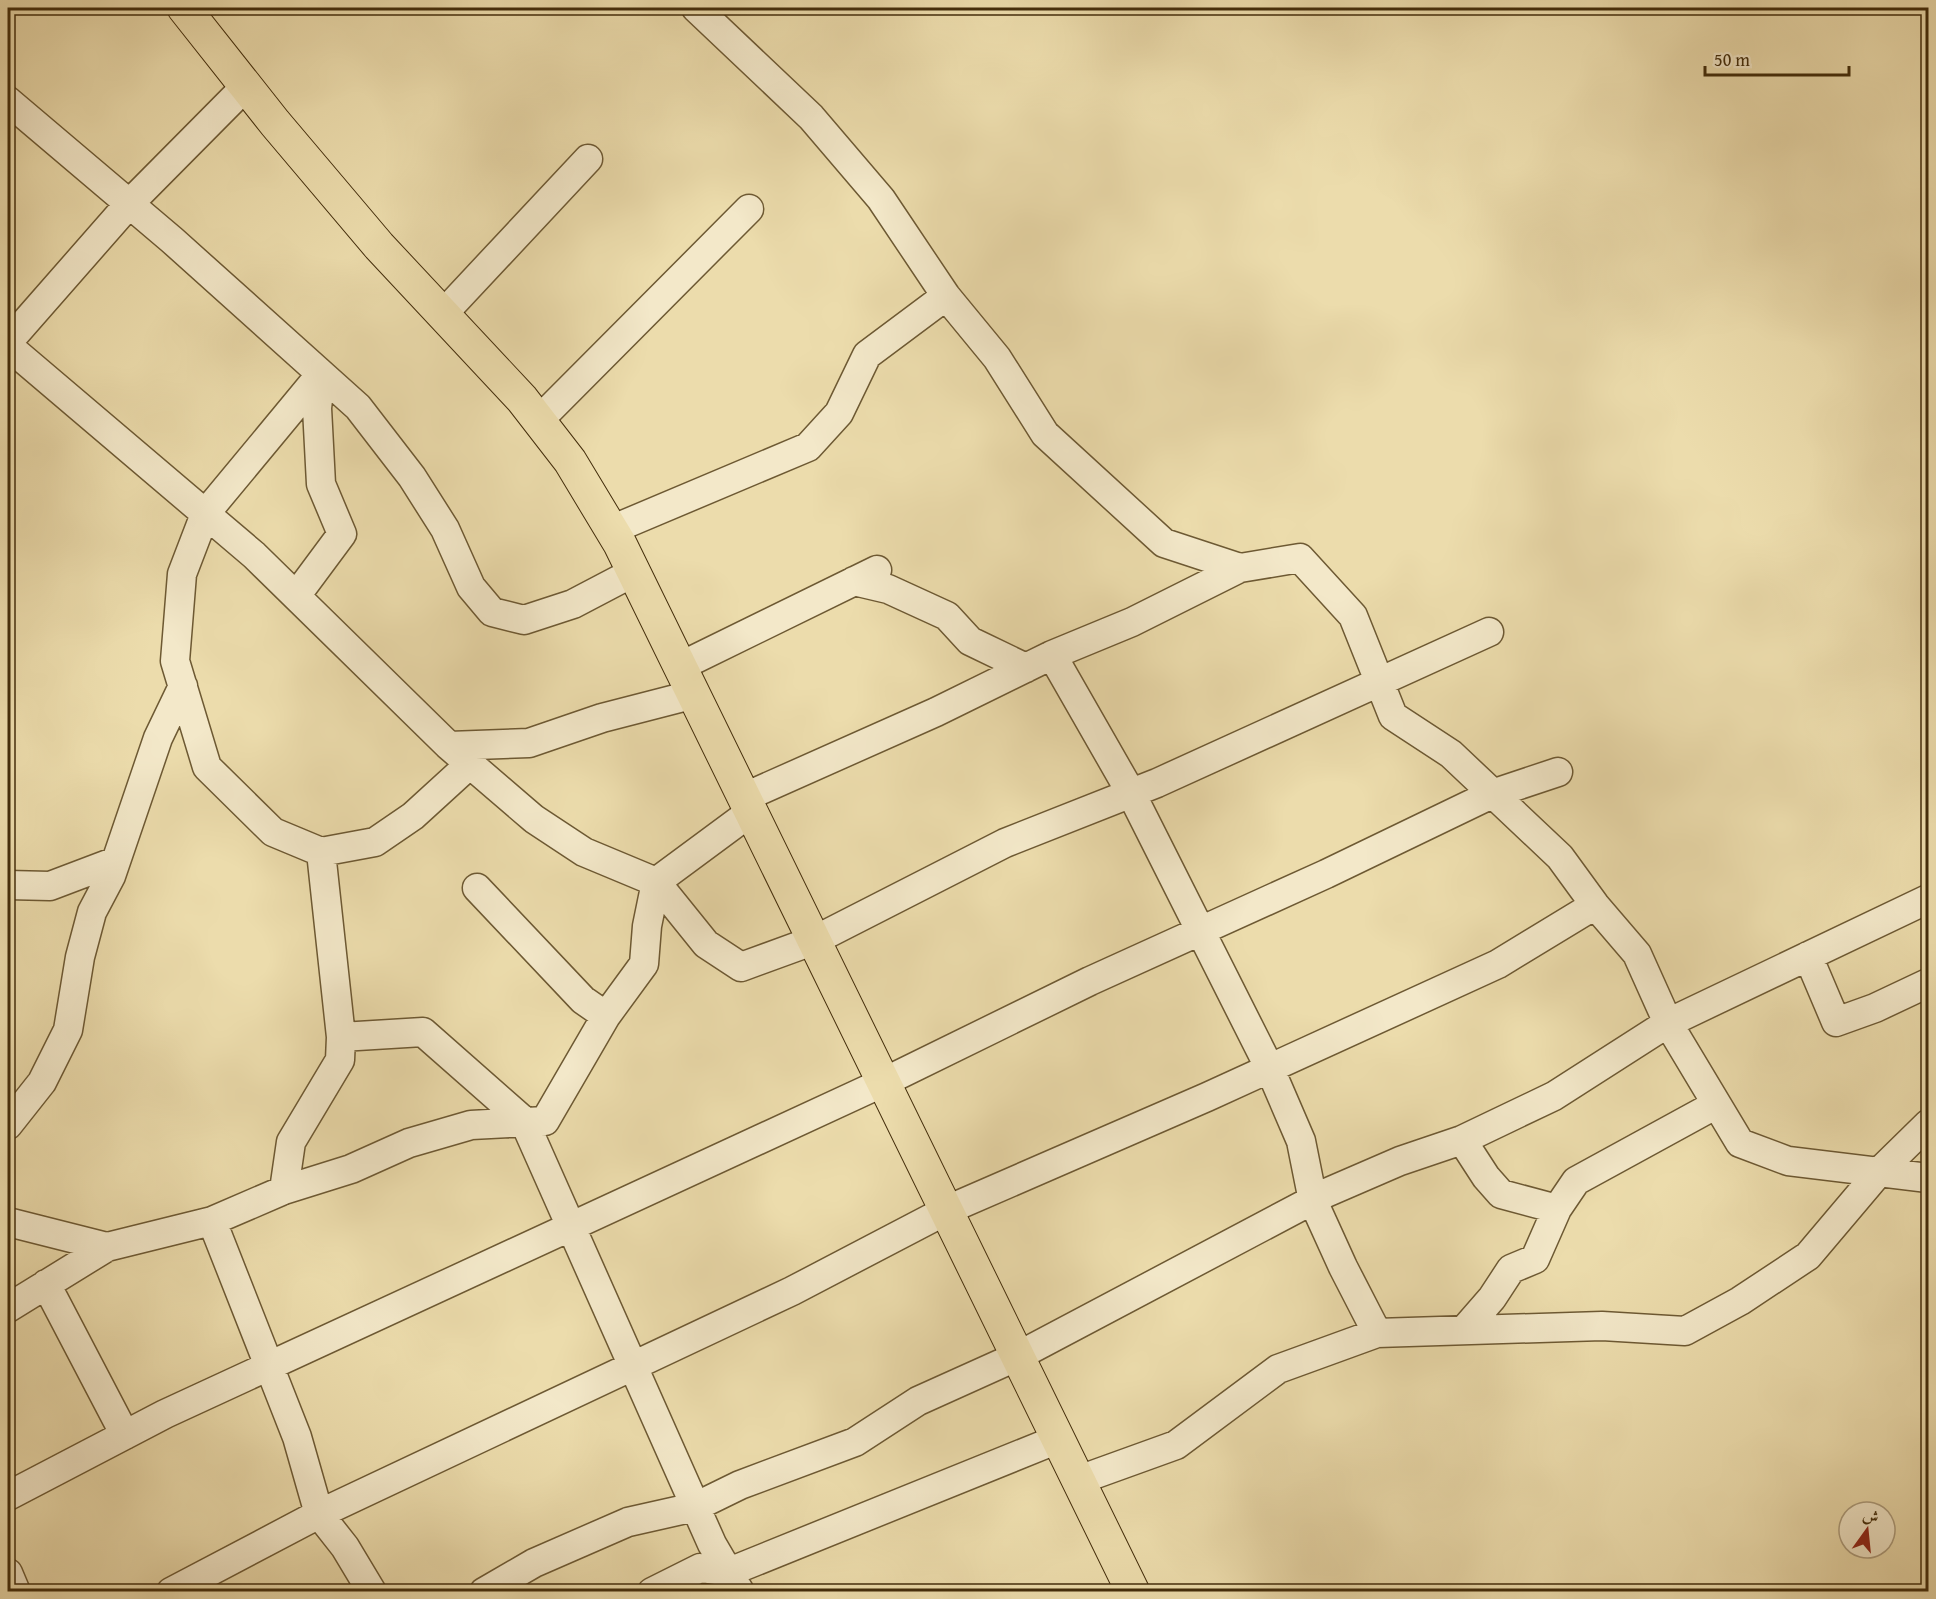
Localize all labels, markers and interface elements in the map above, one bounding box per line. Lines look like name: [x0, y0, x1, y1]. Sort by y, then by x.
scale bar: [1705, 39, 1849, 77]
text: 50 m: [1714, 46, 1750, 73]
north arrow: [1837, 1500, 1897, 1560]
text: ش: [1860, 1502, 1882, 1529]

